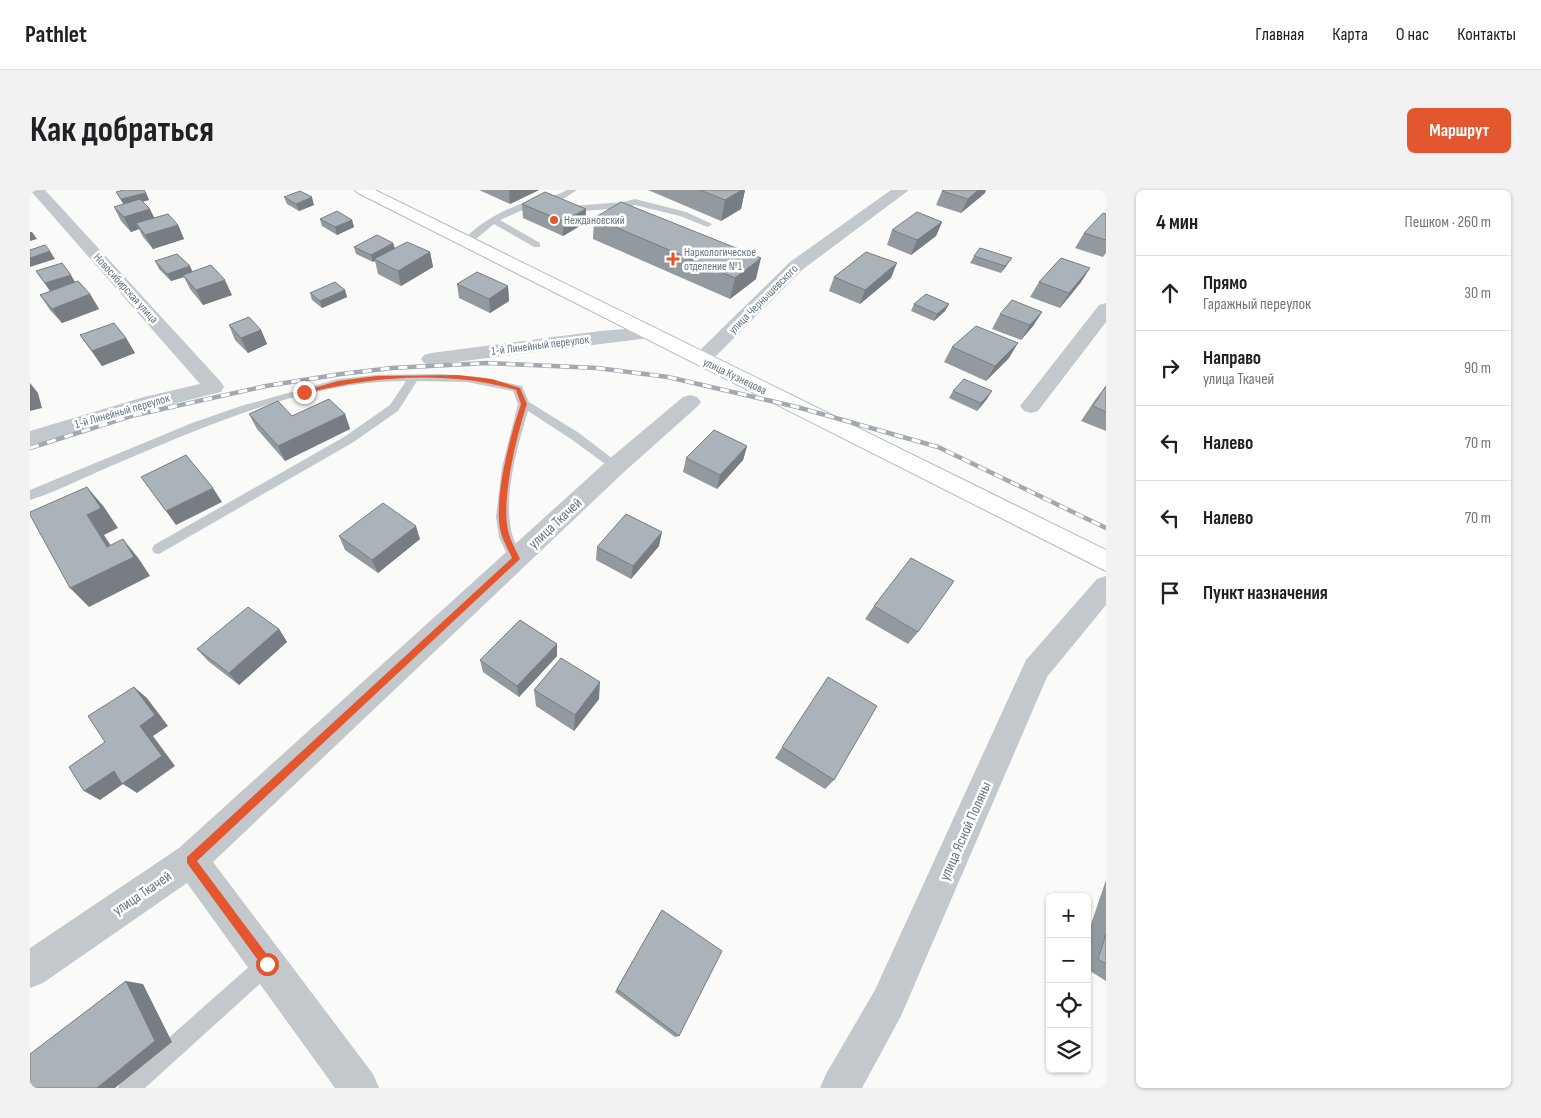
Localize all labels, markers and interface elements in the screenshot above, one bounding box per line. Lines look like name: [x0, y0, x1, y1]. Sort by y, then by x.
text: Pathlet: [25, 20, 87, 49]
text: Главная: [1255, 24, 1304, 45]
text: Карта: [1332, 24, 1368, 45]
text: О нас: [1396, 24, 1429, 45]
text: Контакты: [1457, 24, 1516, 45]
button: Маршрут: [1407, 108, 1511, 153]
text: Как добраться: [30, 109, 214, 152]
text: 4 мин: [1156, 210, 1198, 235]
place label: Неждановский: [564, 213, 625, 228]
text: Пешком · 260 m: [1405, 213, 1491, 232]
marker: Неждановский: [548, 214, 560, 226]
place label: Наркологическое отделение №1: [684, 245, 756, 274]
street label: Новосибирская улица: [90, 250, 161, 327]
marker: Наркологическое отделение №1: [666, 252, 680, 266]
street label: улица Чернышевского: [725, 261, 801, 337]
text: Прямо: [1203, 272, 1247, 295]
icon: ahead: [1156, 279, 1184, 307]
text: 30 m: [1464, 284, 1491, 303]
text: Гаражный переулок: [1203, 295, 1311, 314]
street label: 1-й Линейный переулок: [490, 332, 590, 359]
text: Направо: [1203, 347, 1261, 370]
icon: right: [1156, 354, 1184, 382]
street label: улица Кузнецова: [700, 355, 769, 398]
text: 90 m: [1464, 359, 1491, 378]
text: улица Ткачей: [1203, 370, 1274, 389]
route end: [293, 381, 316, 404]
street label: 1-й Линейный переулок: [73, 391, 172, 432]
icon: left: [1156, 429, 1184, 457]
text: Налево: [1203, 432, 1253, 455]
text: 70 m: [1465, 434, 1491, 453]
street label: улица Ткачей: [524, 494, 586, 553]
icon: left: [1156, 504, 1184, 532]
text: Налево: [1203, 507, 1253, 530]
text: 70 m: [1465, 509, 1491, 528]
icon: arrive: [1156, 579, 1184, 607]
text: Пункт назначения: [1203, 582, 1328, 605]
street label: улица Ясной Поляны: [935, 779, 996, 884]
street label: улица Ткачей: [109, 867, 175, 920]
map controls: [1046, 893, 1091, 1073]
button: +: [1046, 893, 1091, 938]
button: −: [1046, 938, 1091, 983]
route start: [256, 953, 279, 976]
button: locate: [1046, 983, 1091, 1028]
button: layers: [1046, 1028, 1091, 1073]

